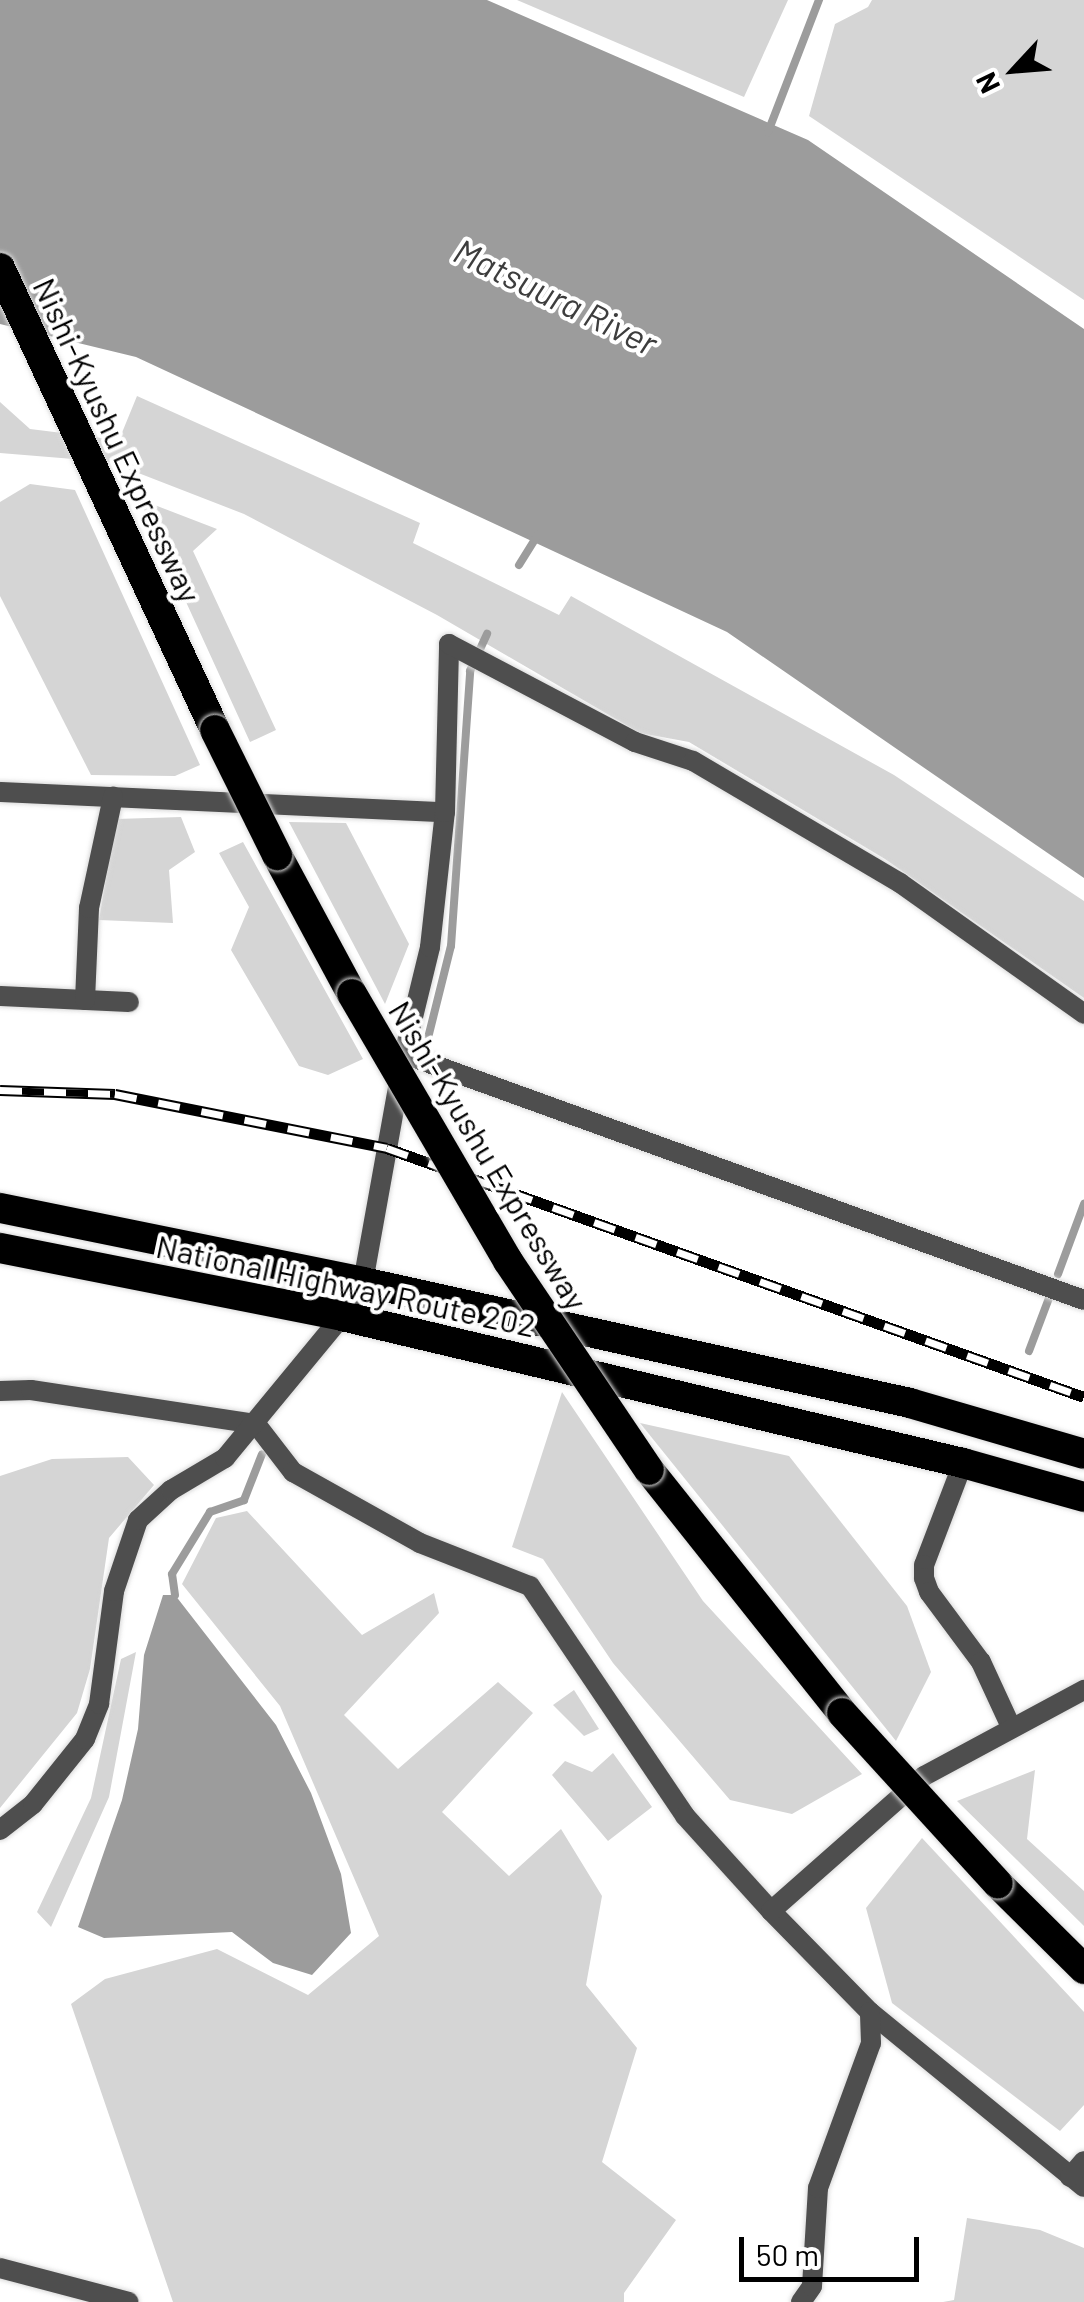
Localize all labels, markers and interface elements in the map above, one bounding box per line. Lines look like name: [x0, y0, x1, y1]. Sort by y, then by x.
north arrow: [964, 20, 1064, 120]
text: N: [968, 67, 1006, 99]
water label: Matsuura River: [448, 229, 664, 363]
street label: Nishi-Kyushu Expressway: [26, 272, 210, 608]
street label: Nishi-Kyushu Expressway: [381, 994, 597, 1316]
street label: National Highway Route 202: [153, 1226, 539, 1344]
scale bar: [744, 2217, 924, 2279]
text: 50 m: [756, 2236, 819, 2272]

